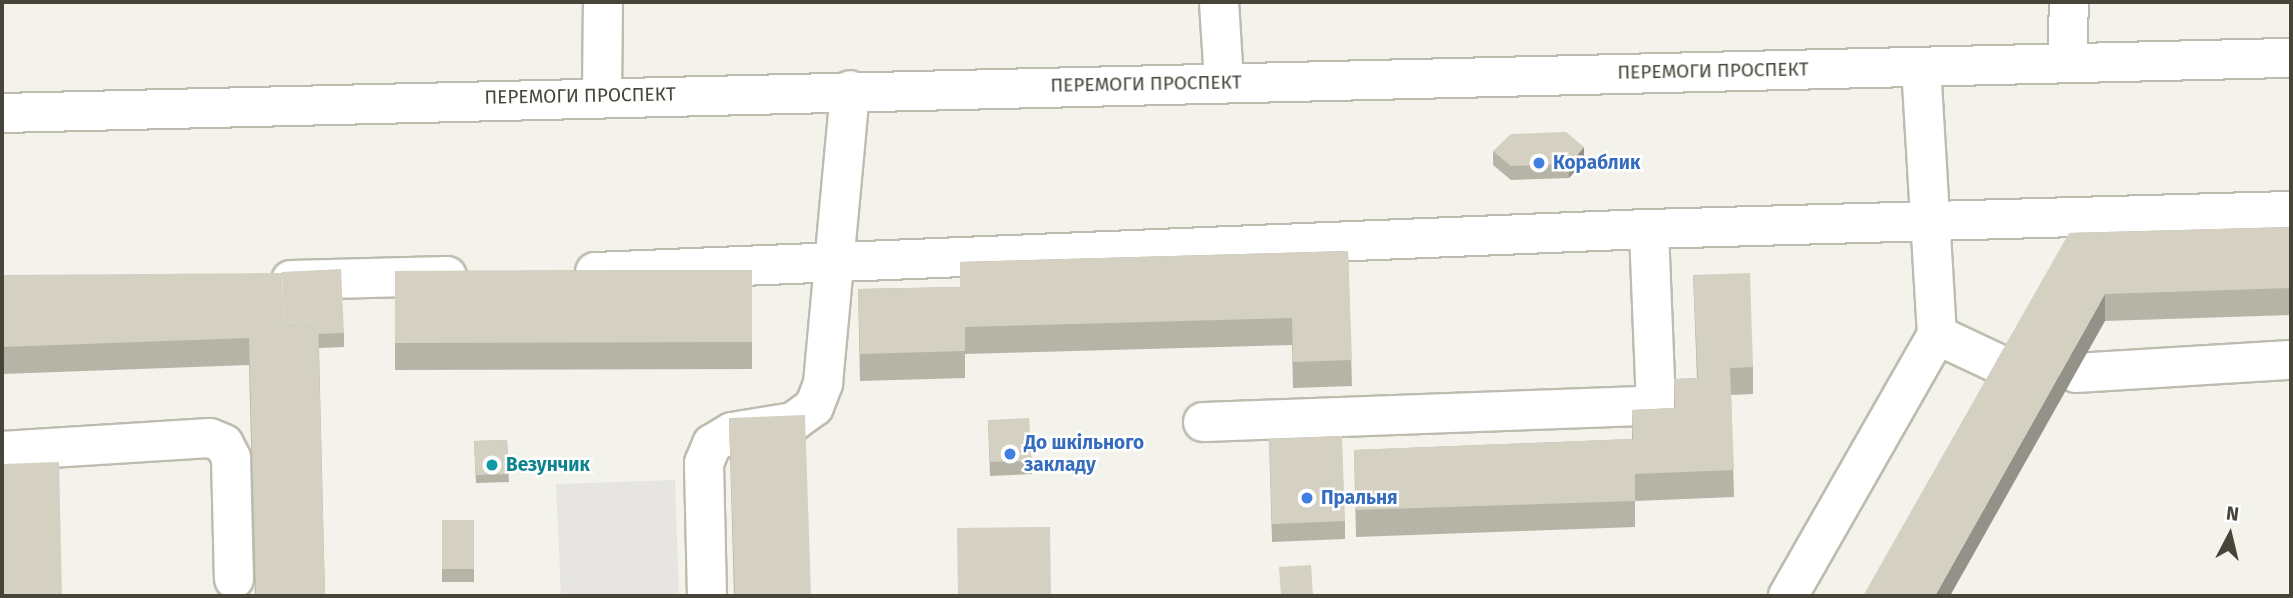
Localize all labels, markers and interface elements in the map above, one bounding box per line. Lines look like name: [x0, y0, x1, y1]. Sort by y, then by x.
street label: ПЕРЕМОГИ ПРОСПЕКТ: [1617, 58, 1809, 84]
street label: ПЕРЕМОГИ ПРОСПЕКТ: [1050, 71, 1242, 97]
street label: ПЕРЕМОГИ ПРОСПЕКТ: [484, 83, 676, 109]
place label: Кораблик: [1553, 152, 1640, 174]
marker: Кораблик: [1531, 155, 1547, 171]
place label: До шкільного закладу: [1024, 432, 1144, 476]
marker: До шкільного закладу: [1002, 446, 1018, 462]
place label: Везунчик: [506, 454, 590, 476]
marker: Везунчик: [484, 457, 500, 473]
place label: Пральня: [1321, 487, 1398, 509]
marker: Пральня: [1299, 490, 1315, 506]
north arrow: [2195, 500, 2265, 570]
text: N: [2225, 501, 2240, 526]

